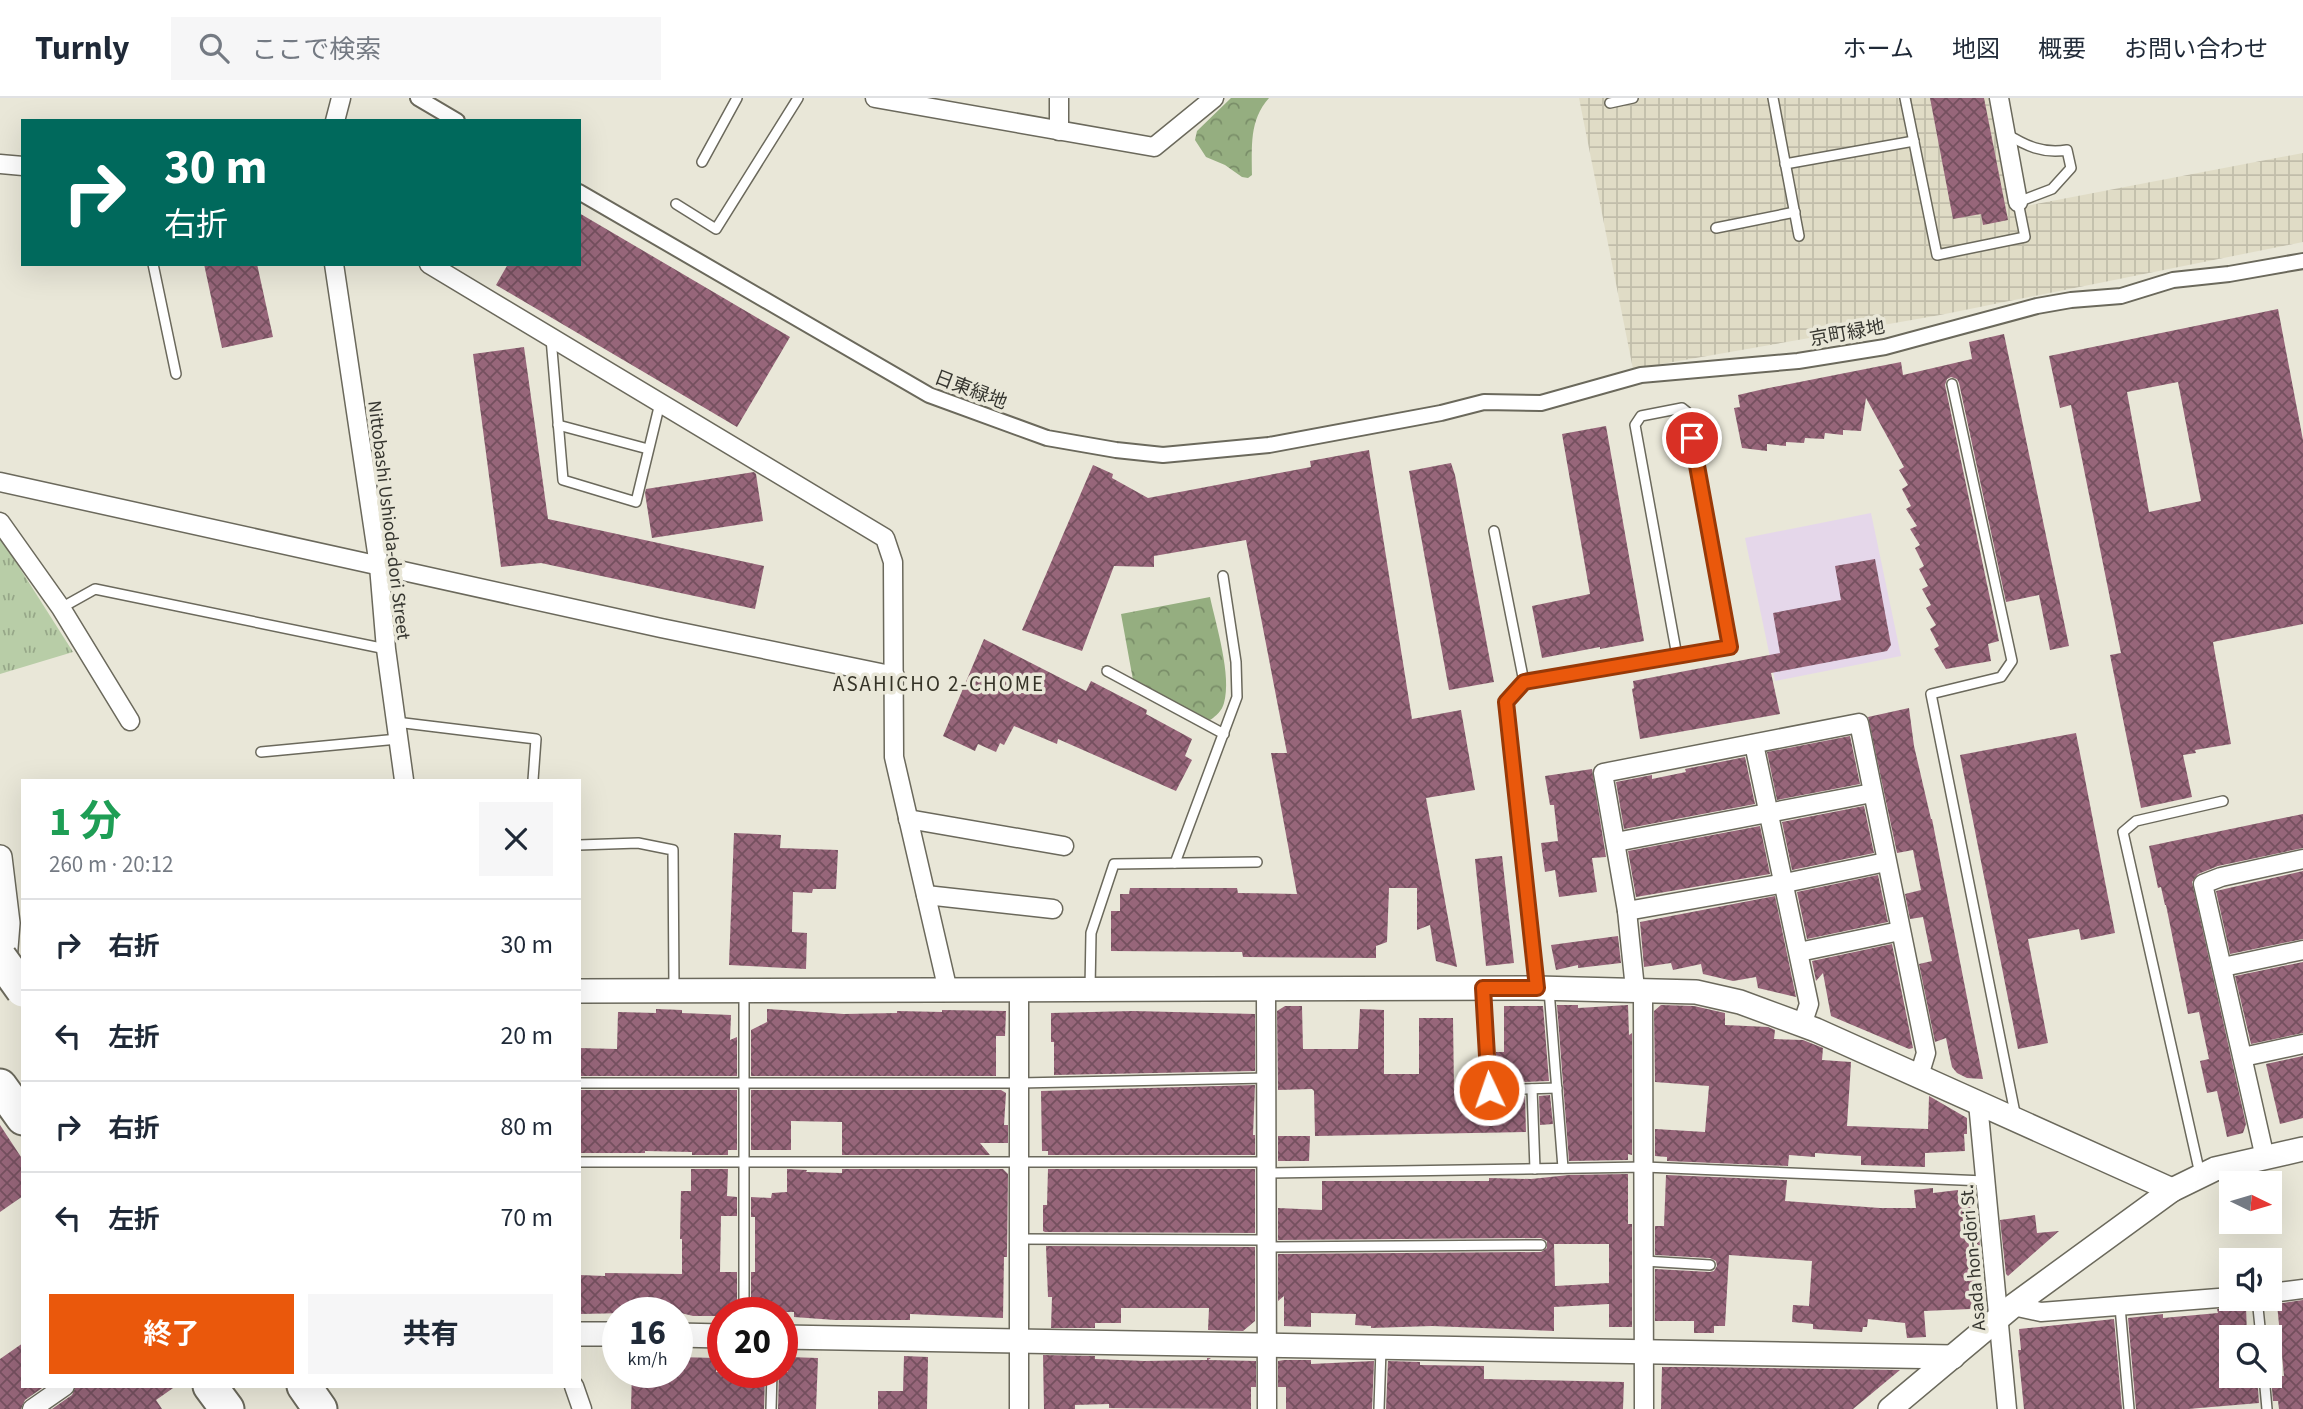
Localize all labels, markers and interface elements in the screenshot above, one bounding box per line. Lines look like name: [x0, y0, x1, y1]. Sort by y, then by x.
search box: [171, 17, 661, 80]
text: Turnly: [35, 25, 129, 72]
icon: search: [195, 29, 233, 67]
text: ここで検索: [251, 31, 381, 68]
text: ホーム: [1843, 32, 1914, 67]
text: 地図: [1952, 32, 2000, 67]
text: 概要: [2038, 32, 2086, 67]
text: お問い合わせ: [2124, 32, 2268, 67]
text: 30 m: [164, 133, 268, 203]
icon: right: [49, 147, 140, 238]
text: 右折: [164, 202, 228, 248]
street label: 京町緑地: [1807, 314, 1887, 353]
street label: 日東緑地: [930, 364, 1011, 417]
street label: Nittobashi Ushioda-dori Street: [360, 399, 417, 642]
pin: [1662, 408, 1722, 468]
icon: arrive: [1673, 419, 1711, 457]
district label: ASAHICHO 2-CHOME: [833, 669, 1045, 699]
text: 1 分: [49, 792, 122, 852]
button: close: [479, 802, 553, 876]
text: 260 m · 20:12: [49, 848, 173, 881]
icon: right: [49, 926, 87, 964]
text: 30 m: [500, 926, 553, 963]
text: 右折: [108, 928, 160, 965]
icon: left: [49, 1017, 87, 1055]
text: 20 m: [500, 1017, 553, 1054]
text: 左折: [108, 1019, 160, 1056]
position arrow: [1452, 1053, 1526, 1127]
icon: right: [49, 1108, 87, 1146]
text: 80 m: [500, 1108, 553, 1145]
text: 右折: [108, 1110, 160, 1147]
north arrow: [2219, 1171, 2282, 1234]
map controls: [2219, 1171, 2282, 1388]
street label: Asada hon-dōri St.: [1954, 1184, 1993, 1332]
icon: left: [49, 1199, 87, 1237]
text: 70 m: [500, 1199, 553, 1236]
text: 左折: [108, 1201, 160, 1238]
button: sound: [2219, 1248, 2282, 1311]
button: 終了: [49, 1294, 294, 1374]
button: 共有: [308, 1294, 553, 1374]
speed limit sign: 20: [707, 1297, 798, 1388]
text: 16: [629, 1308, 666, 1358]
button: search: [2219, 1325, 2282, 1388]
text: km/h: [628, 1347, 667, 1372]

